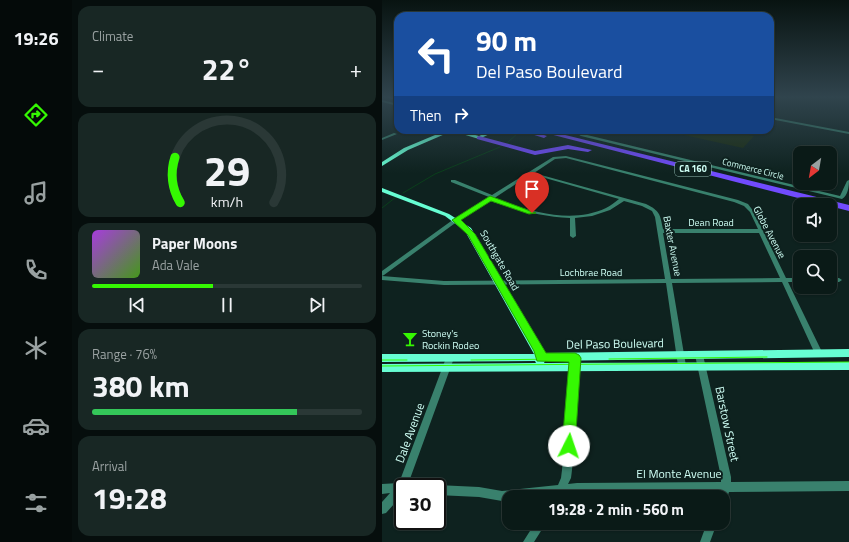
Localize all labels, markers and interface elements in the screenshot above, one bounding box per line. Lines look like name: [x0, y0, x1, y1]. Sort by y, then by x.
text: 90 m: [476, 19, 537, 62]
text: 19:26: [14, 25, 58, 52]
text: Climate: [92, 26, 133, 46]
icon: left: [410, 28, 462, 80]
text: 22°: [202, 46, 252, 92]
text: −: [92, 52, 104, 86]
text: +: [350, 52, 362, 86]
text: Del Paso Boulevard: [476, 58, 623, 85]
icon: directions: [22, 101, 50, 129]
text: Then: [410, 104, 442, 127]
icon: right: [450, 104, 472, 126]
text: 29: [204, 138, 250, 201]
north arrow: [793, 146, 837, 190]
map controls: [793, 146, 837, 294]
street label: Commerce Circle: [721, 155, 786, 183]
road number: CA 160: [675, 162, 711, 176]
pin: [515, 172, 549, 213]
icon: arrive: [521, 178, 543, 200]
icon: music: [22, 179, 50, 207]
text: km/h: [211, 190, 243, 212]
button: sound: [793, 198, 837, 242]
street label: Globe Avenue: [749, 203, 790, 261]
street label: Baxter Avenue: [659, 215, 686, 278]
street label: Dean Road: [688, 215, 734, 230]
street label: Southgate Road: [476, 227, 523, 293]
text: Paper Moons: [152, 232, 237, 255]
button: search: [793, 250, 837, 294]
text: Ada Vale: [152, 255, 199, 275]
icon: phone: [22, 256, 50, 284]
street label: Lochbrae Road: [560, 265, 622, 280]
icon: previous: [126, 294, 148, 316]
icon: pause: [216, 294, 238, 316]
icon: next: [306, 294, 328, 316]
place label: Stoney's Rockin Rodeo: [422, 326, 479, 353]
bar icon: Stoney's Rockin Rodeo: [401, 330, 419, 348]
street label: Del Paso Boulevard: [566, 333, 664, 354]
icon: climate: [22, 334, 50, 362]
text: Range · 76%: [92, 344, 157, 364]
text: 380 km: [92, 363, 190, 409]
street label: Barstow Street: [710, 385, 745, 464]
street label: Dale Avenue: [390, 400, 429, 466]
icon: car: [22, 412, 50, 440]
position arrow: [548, 425, 590, 467]
text: Arrival: [92, 456, 127, 476]
street label: El Monte Avenue: [636, 464, 722, 483]
text: 19:28: [92, 475, 167, 521]
speed limit sign: 30: [394, 478, 446, 530]
icon: filters: [22, 489, 50, 517]
text: 19:28 · 2 min · 560 m: [548, 498, 684, 521]

